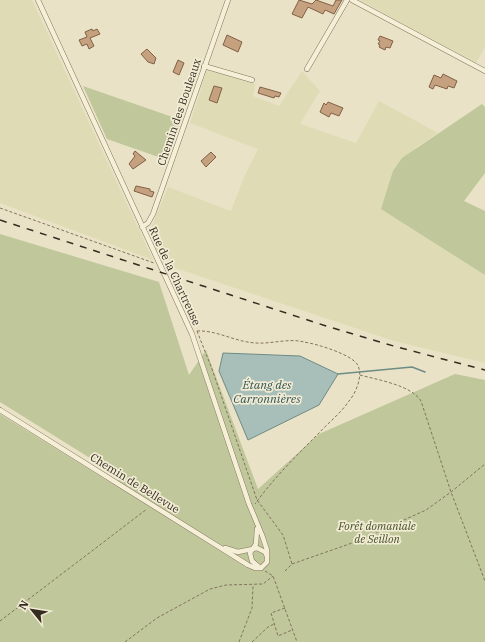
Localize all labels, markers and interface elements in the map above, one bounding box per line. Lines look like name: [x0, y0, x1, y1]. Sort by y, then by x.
street label: Chemin des Bouleaux: [154, 57, 204, 167]
street label: Rue de la Chartreuse: [146, 224, 204, 328]
water label: Étang des Carronnières: [233, 377, 301, 406]
street label: Chemin de Bellevue: [88, 450, 182, 516]
park label: Forêt domaniale de Seillon: [337, 519, 416, 546]
north arrow: [12, 590, 52, 630]
text: N: [15, 597, 32, 612]

